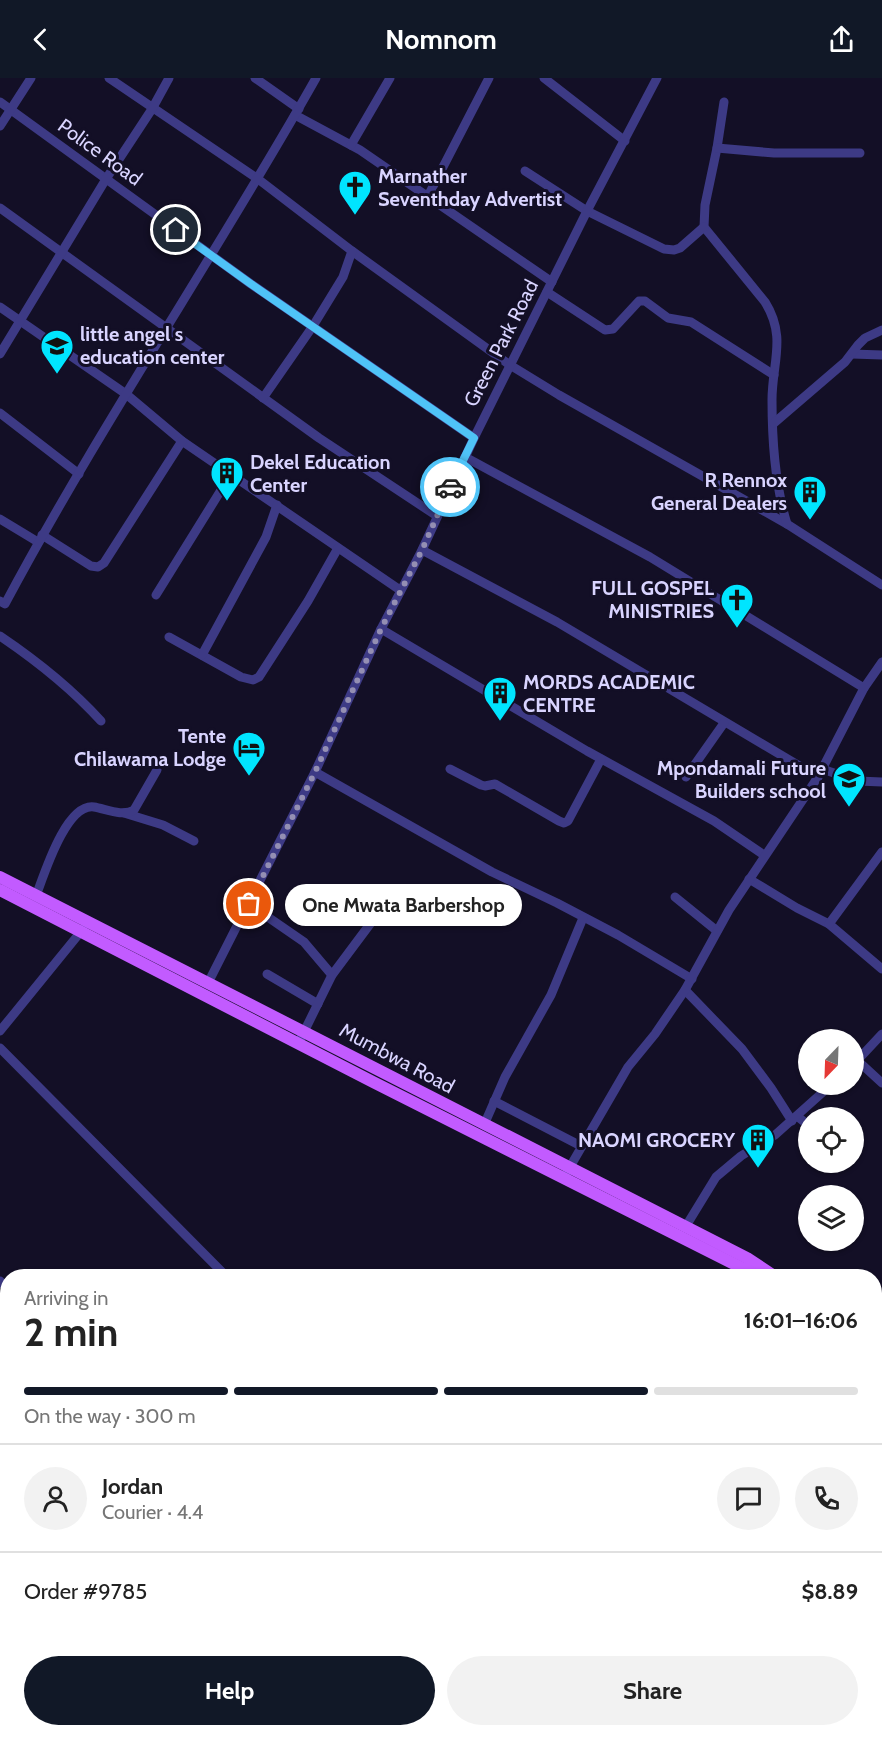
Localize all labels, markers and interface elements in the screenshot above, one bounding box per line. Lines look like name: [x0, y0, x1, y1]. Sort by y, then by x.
icon: back: [24, 23, 57, 56]
text: Nomnom: [385, 23, 497, 56]
icon: share: [825, 23, 858, 56]
street label: Police Road: [53, 113, 147, 191]
place label: Marnather Seventhday Advertist: [378, 164, 562, 211]
church icon: Marnather Seventhday Advertist: [337, 169, 373, 216]
pin: [150, 204, 201, 255]
icon: home: [159, 213, 192, 246]
street label: Green Park Road: [459, 275, 543, 411]
place label: little angel s education center: [80, 322, 225, 369]
school or university icon: little angel s education center: [39, 328, 75, 375]
place label: Dekel Education Center: [250, 450, 391, 497]
building icon: Dekel Education Center: [209, 455, 245, 502]
courier: [420, 457, 480, 517]
place label: R Rennox General Dealers: [651, 468, 787, 515]
icon: car: [434, 471, 467, 504]
building icon: R Rennox General Dealers: [792, 474, 828, 521]
place label: FULL GOSPEL MINISTRIES: [591, 576, 714, 623]
church icon: FULL GOSPEL MINISTRIES: [719, 582, 755, 629]
place label: MORDS ACADEMIC CENTRE: [523, 670, 695, 717]
building icon: MORDS ACADEMIC CENTRE: [482, 675, 518, 722]
place label: Tente Chilawama Lodge: [74, 724, 226, 771]
hotel icon: Tente Chilawama Lodge: [231, 730, 267, 777]
place label: Mpondamali Future Builders school: [657, 756, 826, 803]
school or university icon: Mpondamali Future Builders school: [831, 761, 867, 808]
pin: [223, 878, 274, 929]
callout: One Mwata Barbershop: [285, 883, 522, 925]
icon: bag: [232, 887, 265, 920]
text: One Mwata Barbershop: [302, 893, 505, 917]
street label: Mumbwa Road: [335, 1018, 459, 1098]
north arrow: [798, 1029, 864, 1095]
map controls: [798, 1029, 864, 1251]
button: locate: [798, 1107, 864, 1173]
building icon: NAOMI GROCERY: [740, 1122, 776, 1169]
place label: NAOMI GROCERY: [578, 1128, 736, 1152]
button: layers: [798, 1185, 864, 1251]
text: Arriving in: [24, 1286, 108, 1310]
text: 16:01–16:06: [744, 1307, 858, 1334]
text: 2 min: [24, 1308, 118, 1356]
text: On the way · 300 m: [24, 1404, 196, 1428]
button: person: [24, 1467, 87, 1530]
button: chat: [717, 1467, 780, 1530]
button: phone: [795, 1467, 858, 1530]
text: Jordan: [102, 1473, 163, 1500]
text: Courier · 4.4: [102, 1500, 203, 1524]
text: Order #9785: [24, 1578, 147, 1605]
text: $8.89: [801, 1578, 858, 1605]
button: Help: [24, 1656, 435, 1725]
button: Share: [447, 1656, 858, 1725]

